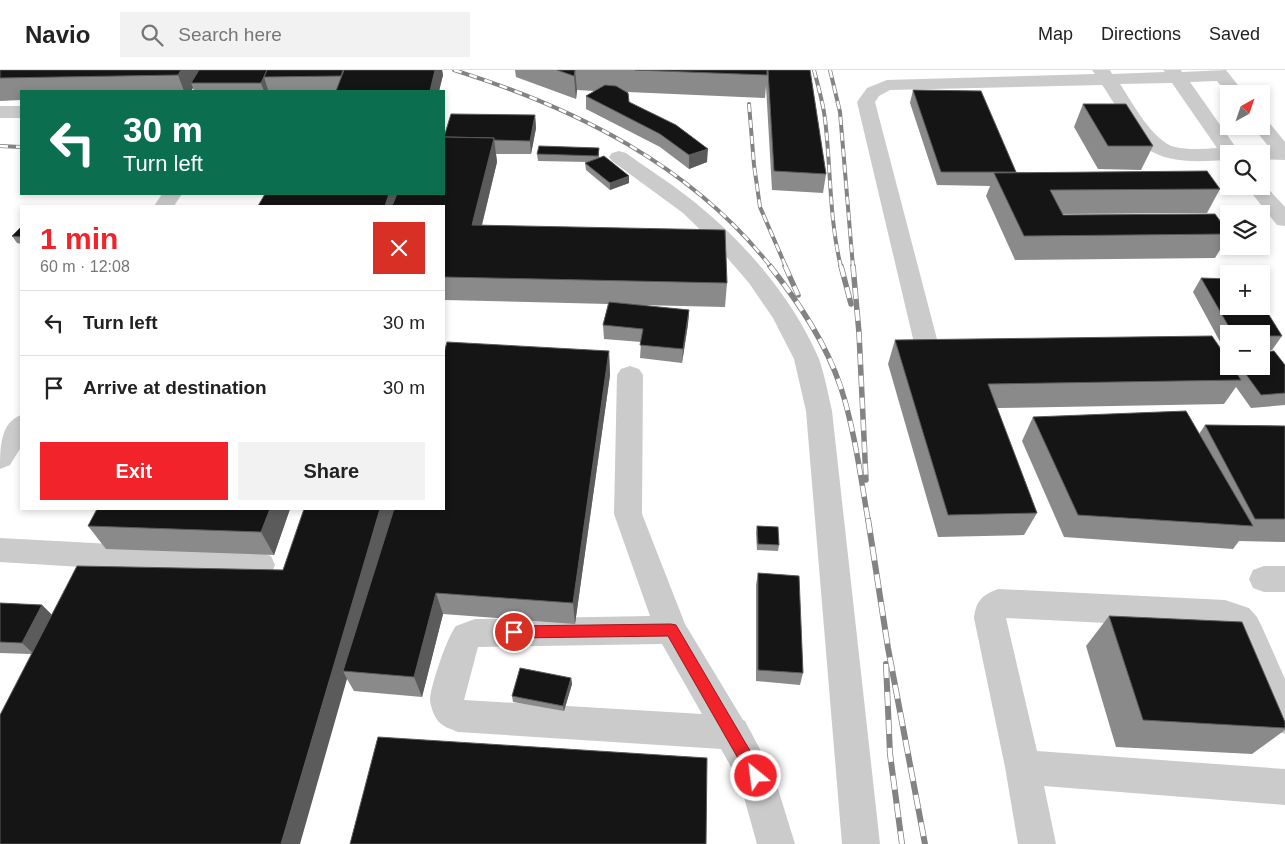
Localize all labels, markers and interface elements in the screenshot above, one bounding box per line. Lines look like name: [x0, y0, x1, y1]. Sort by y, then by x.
search box: [120, 12, 470, 57]
text: Navio: [25, 21, 90, 48]
icon: search: [138, 21, 166, 49]
text: Search here: [178, 24, 282, 45]
text: Map: [1038, 24, 1073, 44]
text: Directions: [1101, 24, 1181, 44]
text: Saved: [1209, 24, 1260, 44]
north arrow: [1220, 85, 1270, 135]
map controls: [1220, 85, 1270, 375]
icon: left: [40, 110, 105, 175]
text: 30 m: [123, 110, 203, 149]
button: search: [1220, 145, 1270, 195]
text: Turn left: [123, 151, 203, 176]
button: layers: [1220, 205, 1270, 255]
text: 1 min: [40, 222, 118, 255]
button: close: [373, 222, 425, 274]
text: 60 m · 12:08: [40, 258, 130, 275]
button: +: [1220, 265, 1270, 315]
icon: left: [40, 309, 68, 337]
text: Turn left: [83, 312, 158, 333]
text: 30 m: [383, 312, 425, 333]
button: −: [1220, 325, 1270, 375]
icon: arrive: [40, 374, 68, 402]
text: Arrive at destination: [83, 377, 267, 398]
text: 30 m: [383, 377, 425, 398]
button: Exit: [40, 442, 228, 500]
button: Share: [238, 442, 425, 500]
pin: [493, 611, 535, 653]
icon: arrive: [500, 618, 528, 646]
position arrow: [729, 749, 781, 801]

